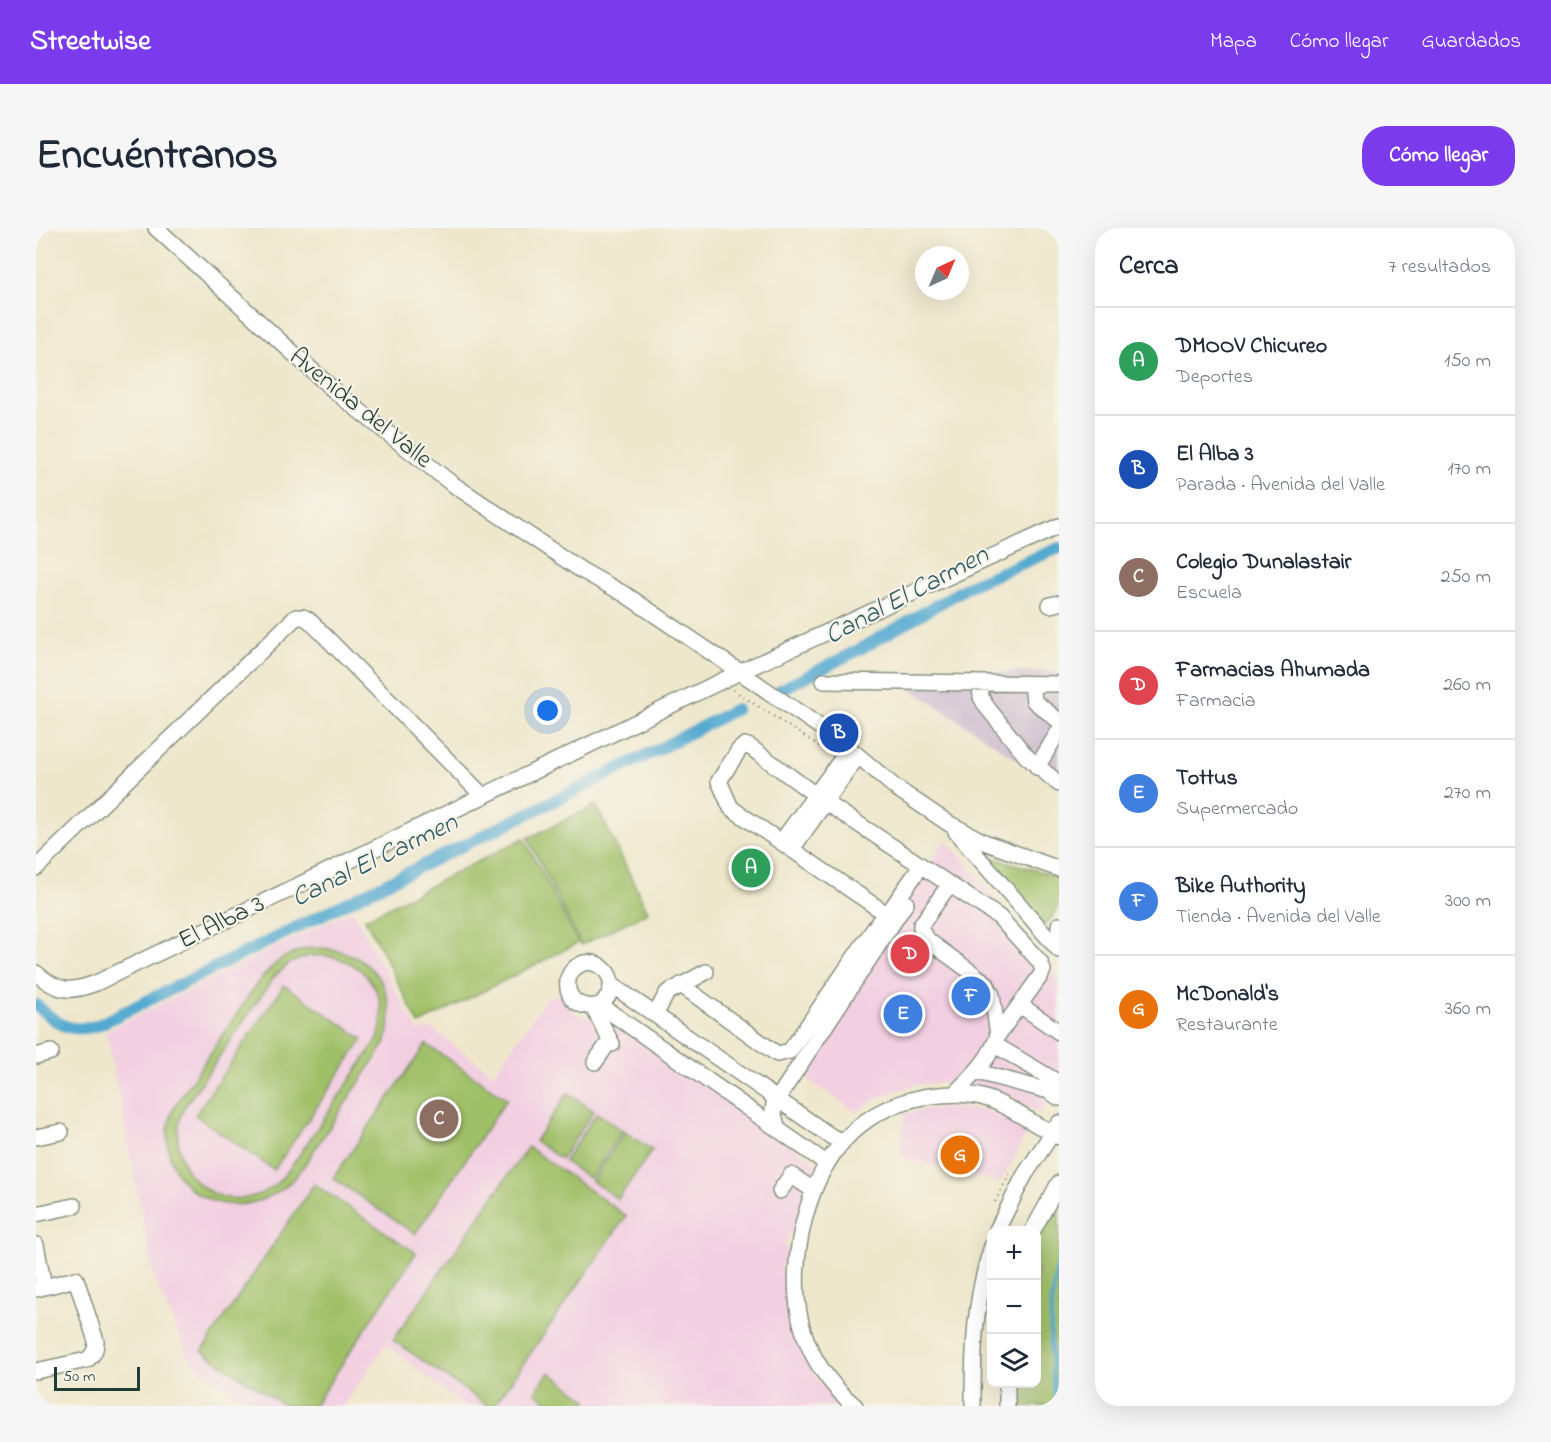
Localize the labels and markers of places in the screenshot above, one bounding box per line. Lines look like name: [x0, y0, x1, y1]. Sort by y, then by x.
pin: B: [820, 710, 858, 756]
pin: A: [732, 846, 770, 890]
pin: D: [890, 932, 930, 976]
pin: F: [952, 974, 990, 1018]
pin: E: [884, 992, 922, 1036]
pin: C: [420, 1096, 458, 1142]
pin: G: [940, 1132, 980, 1178]

